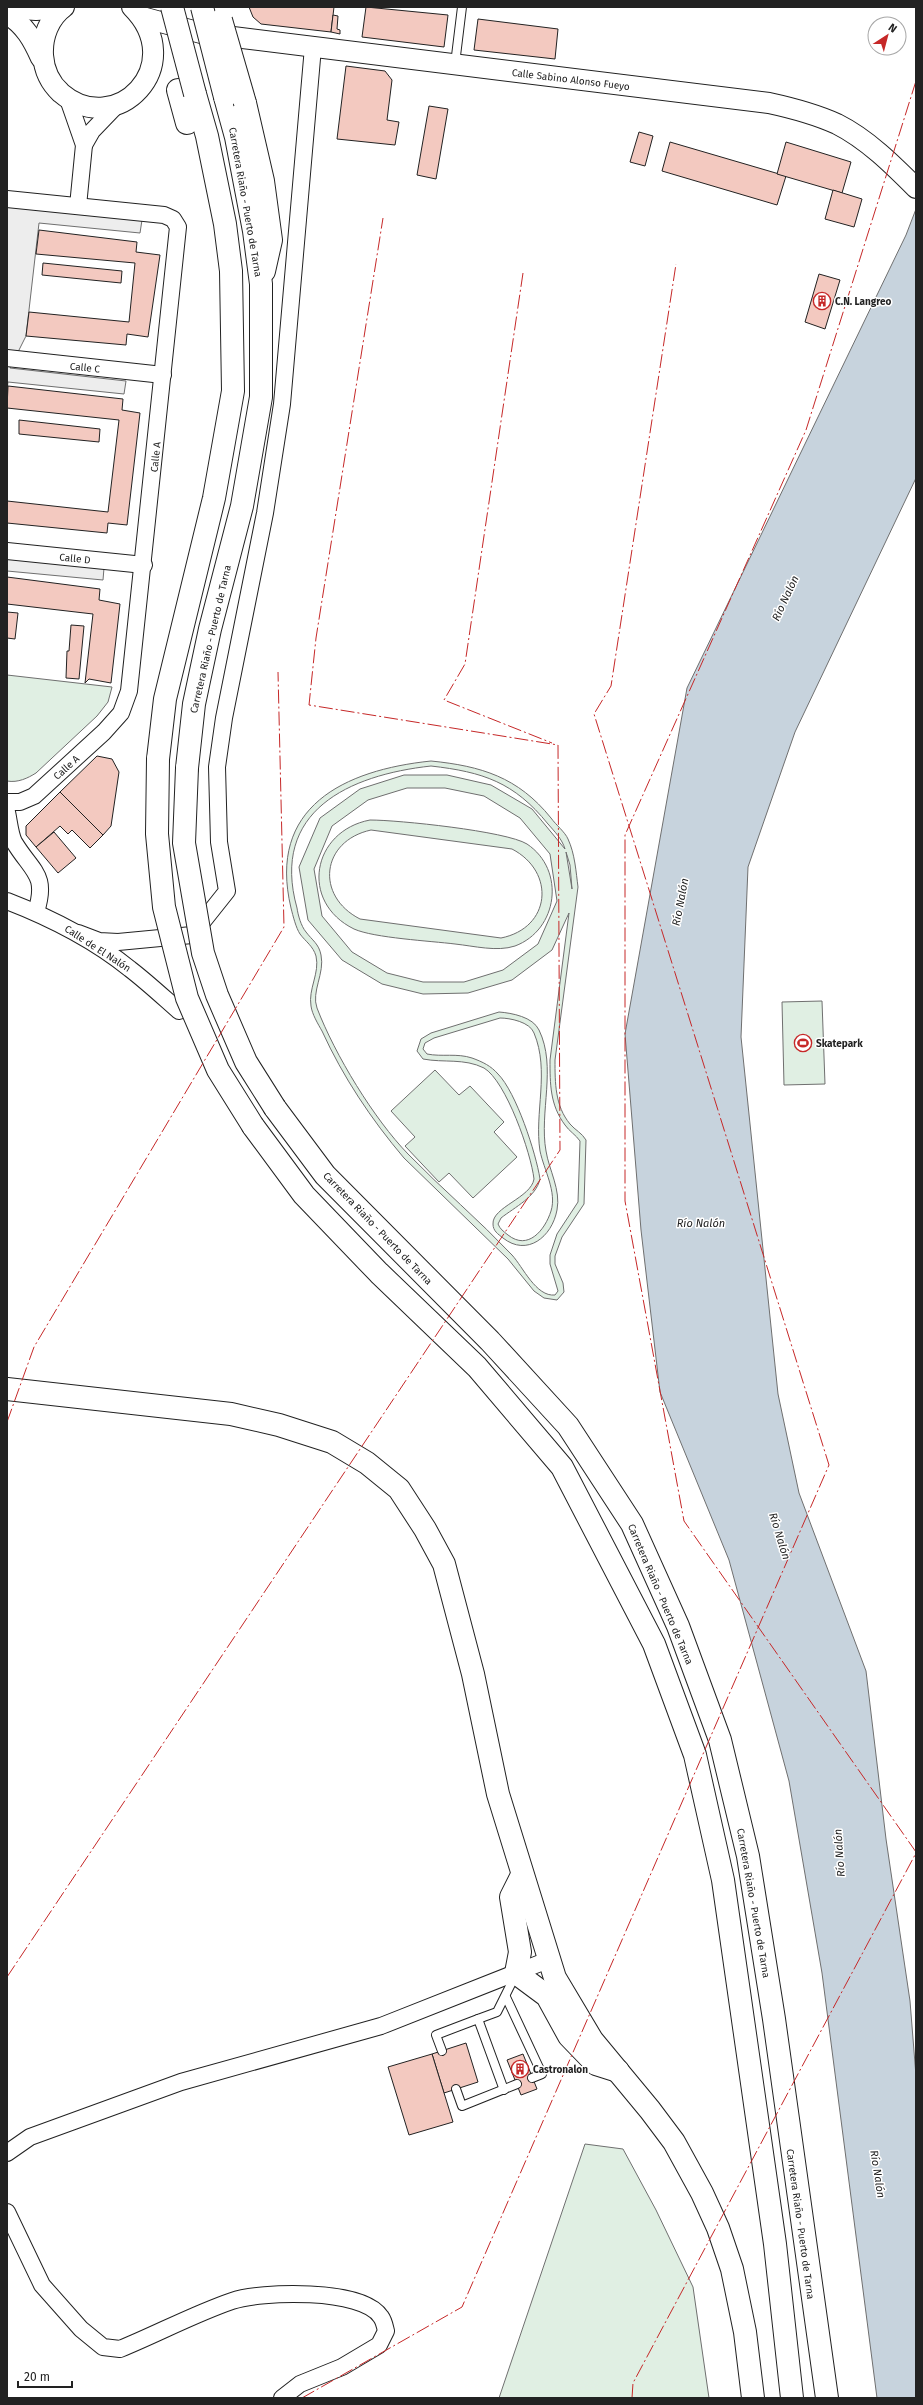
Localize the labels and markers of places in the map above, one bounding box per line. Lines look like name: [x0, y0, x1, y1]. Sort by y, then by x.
building icon: C.N. Langreo: [812, 291, 832, 311]
place label: C.N. Langreo: [835, 296, 892, 308]
sports icon: Skatepark: [793, 1033, 813, 1053]
place label: Skatepark: [816, 1038, 863, 1050]
building icon: Castronalon: [510, 2059, 530, 2079]
place label: Castronalon: [533, 2064, 588, 2076]

